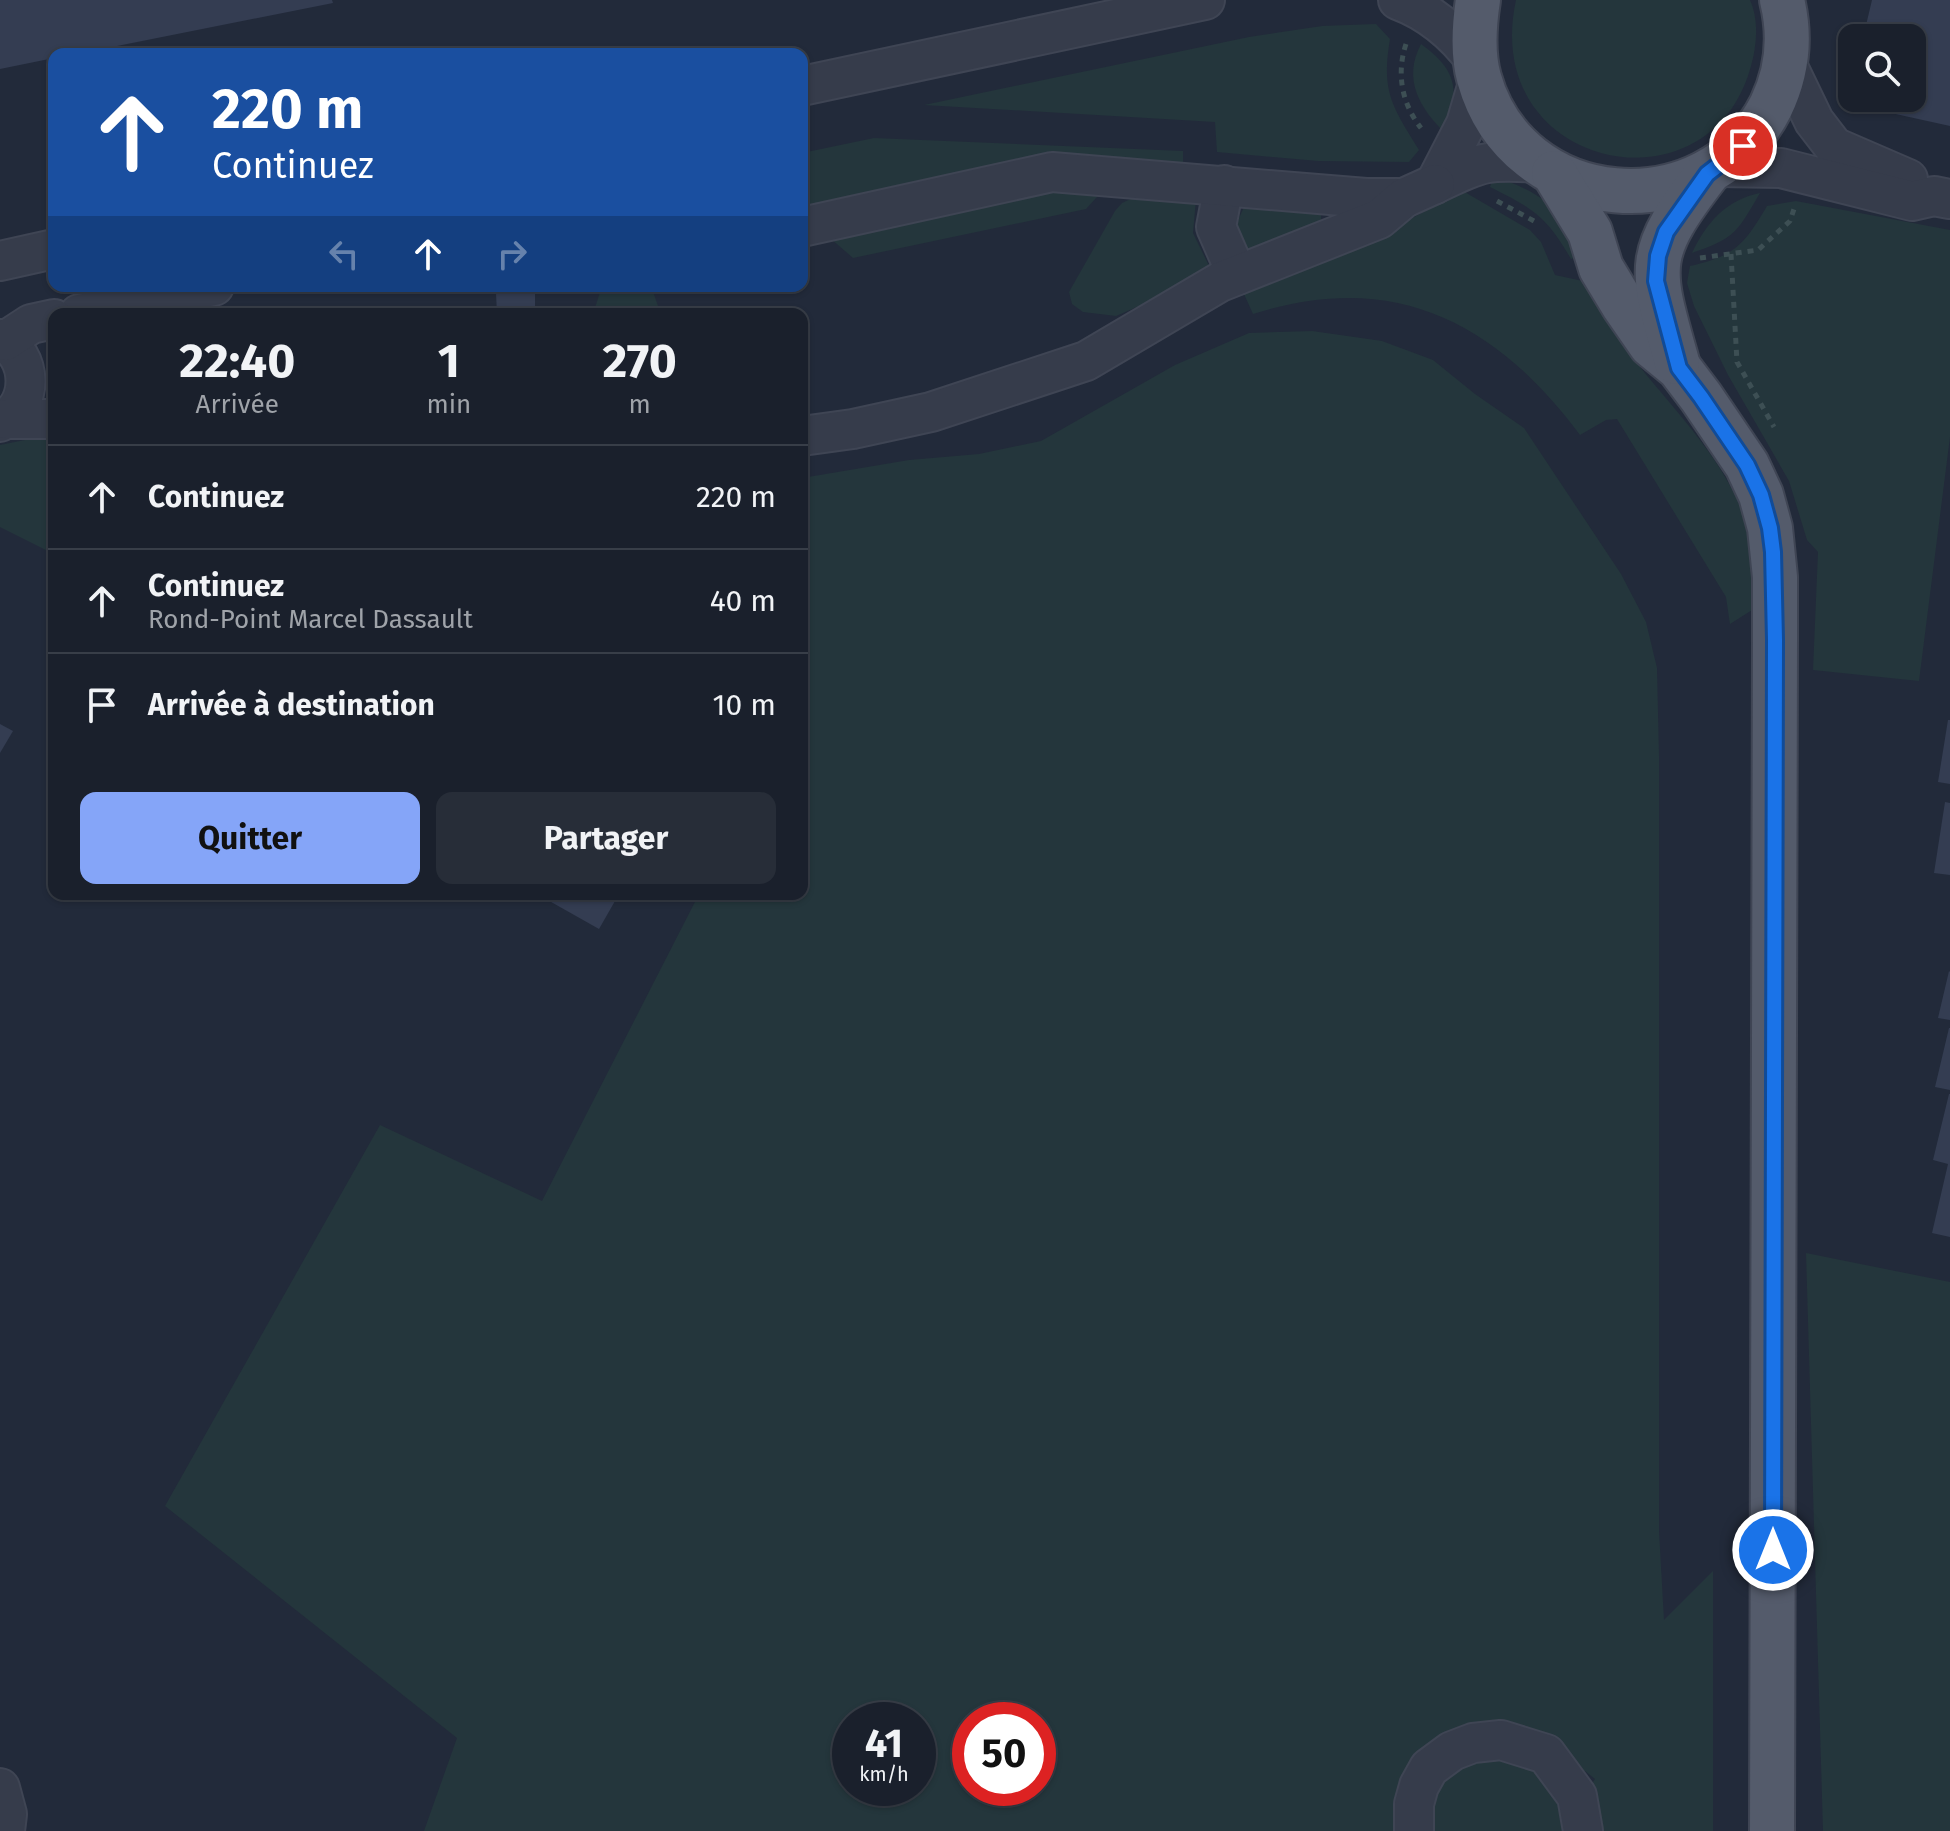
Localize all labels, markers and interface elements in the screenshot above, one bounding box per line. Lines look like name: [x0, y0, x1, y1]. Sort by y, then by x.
map controls: [1838, 24, 1926, 112]
button: search: [1838, 24, 1926, 112]
text: 220 m: [212, 76, 363, 143]
icon: ahead: [80, 80, 184, 184]
pin: [1709, 112, 1777, 180]
icon: arrive: [1721, 124, 1765, 168]
text: Continuez: [212, 144, 374, 188]
icon: left: [322, 232, 366, 276]
icon: ahead: [406, 232, 450, 276]
icon: right: [490, 232, 534, 276]
text: 22:40: [179, 332, 295, 390]
text: 1: [438, 332, 460, 390]
text: 270: [602, 332, 677, 390]
text: Arrivée: [196, 389, 279, 420]
text: min: [426, 389, 471, 420]
text: m: [628, 389, 651, 420]
icon: ahead: [80, 475, 124, 519]
text: Continuez: [148, 479, 284, 515]
text: 220 m: [696, 479, 776, 515]
text: Continuez: [148, 568, 284, 604]
icon: ahead: [80, 579, 124, 623]
text: 40 m: [710, 583, 776, 619]
text: Rond-Point Marcel Dassault: [148, 604, 473, 635]
icon: arrive: [80, 683, 124, 727]
text: Arrivée à destination: [148, 687, 435, 723]
text: 10 m: [713, 687, 776, 723]
button: Quitter: [80, 792, 420, 884]
button: Partager: [436, 792, 776, 884]
position arrow: [1731, 1508, 1815, 1592]
speed limit sign: 50: [952, 1702, 1056, 1806]
text: 41: [865, 1720, 903, 1768]
text: km/h: [859, 1762, 909, 1786]

